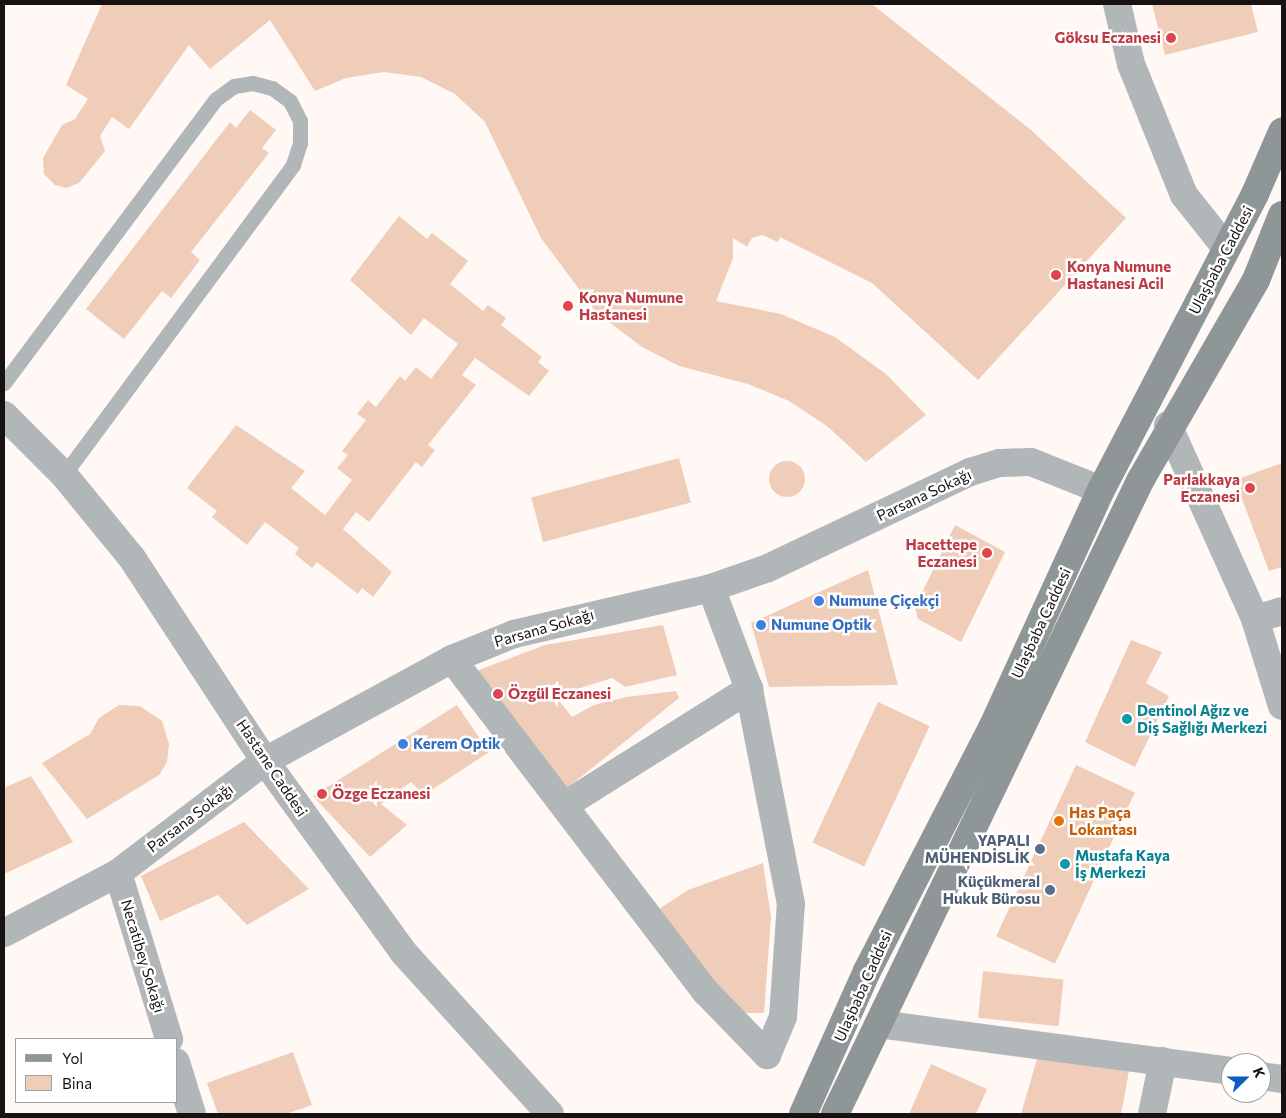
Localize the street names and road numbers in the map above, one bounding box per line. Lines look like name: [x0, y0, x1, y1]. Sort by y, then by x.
street label: Ulaşbaba Caddesi: [1185, 203, 1257, 317]
street label: Parsana Sokağı: [874, 465, 974, 525]
street label: Ulaşbaba Caddesi: [1008, 565, 1074, 681]
street label: Parsana Sokağı: [492, 605, 596, 651]
street label: Hastane Caddesi: [233, 716, 311, 820]
street label: Parsana Sokağı: [144, 780, 236, 856]
street label: Necatibey Sokağı: [117, 897, 169, 1015]
street label: Ulaşbaba Caddesi: [830, 928, 896, 1044]

